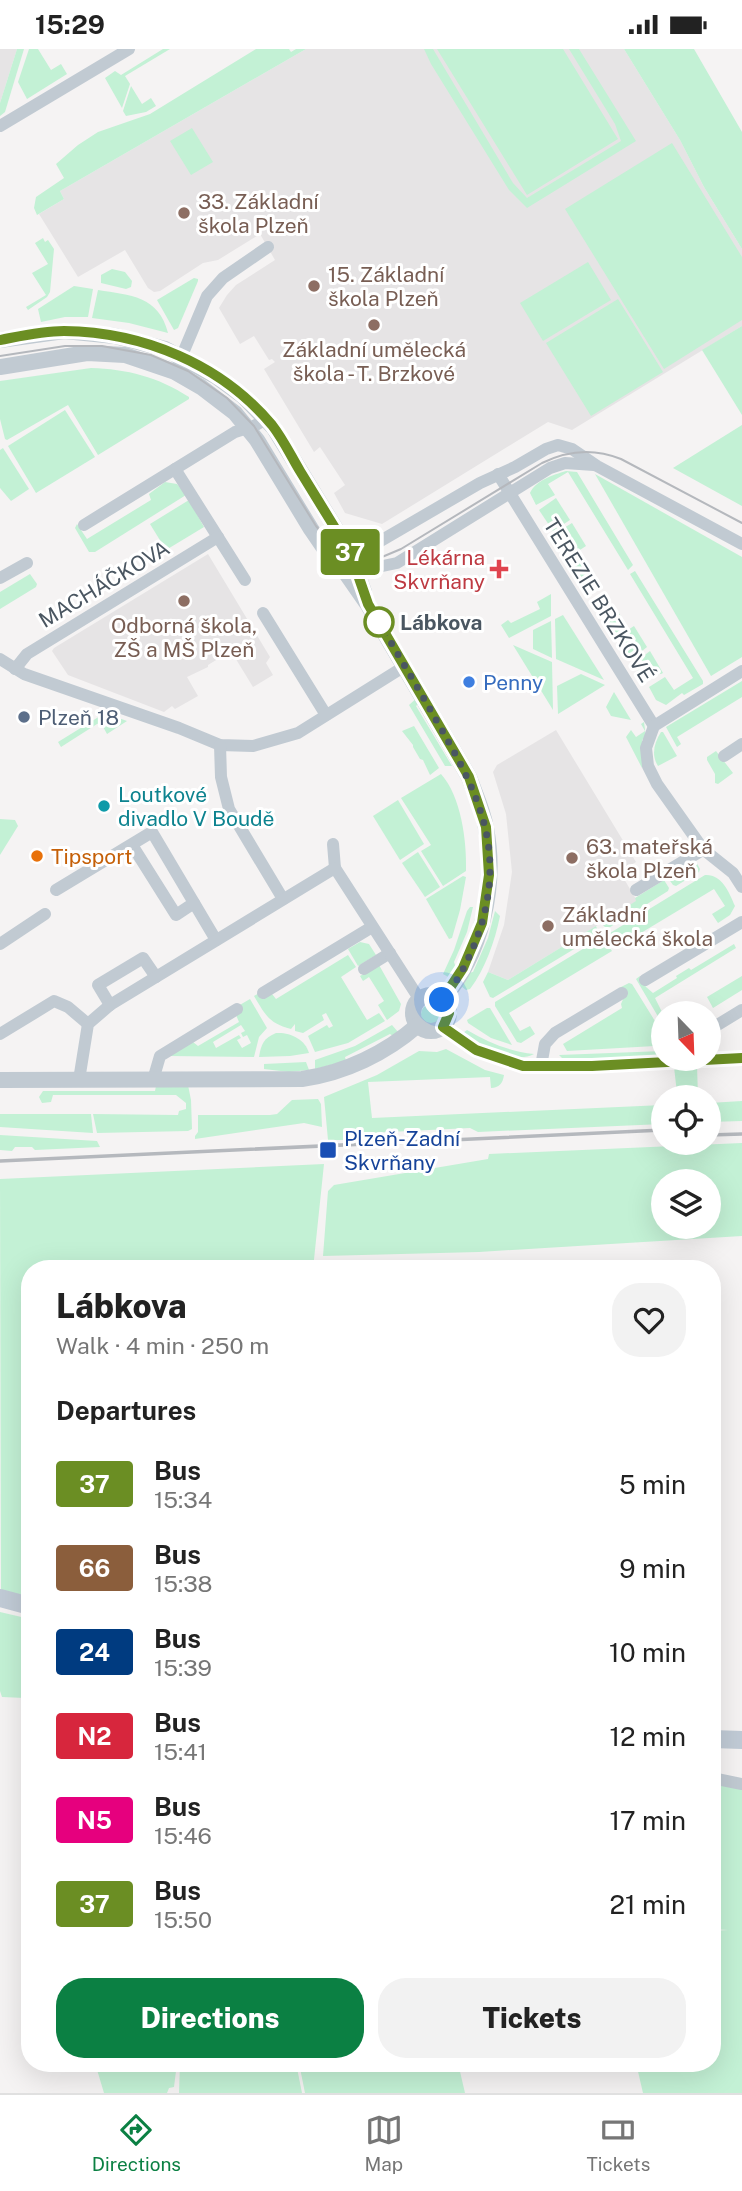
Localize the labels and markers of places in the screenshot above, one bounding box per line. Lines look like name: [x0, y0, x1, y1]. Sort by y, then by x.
place label: 33. Základní škola Plzeň: [198, 189, 320, 238]
marker: 33. Základní škola Plzeň: [176, 205, 192, 221]
place label: 15. Základní škola Plzeň: [328, 262, 445, 311]
marker: 15. Základní škola Plzeň: [306, 278, 322, 294]
marker: Základní umělecká škola - T. Brzkové: [366, 317, 382, 333]
place label: Základní umělecká škola - T. Brzkové: [282, 337, 466, 386]
place label: Lékárna Skvrňany: [393, 545, 485, 594]
marker: Lékárna Skvrňany: [491, 561, 507, 577]
marker: Odborná škola, ZŠ a MŠ Plzeň: [176, 593, 192, 609]
marker: Lábkova: [364, 607, 394, 637]
place label: Lábkova: [400, 610, 482, 635]
place label: Odborná škola, ZŠ a MŠ Plzeň: [111, 613, 257, 662]
place label: Penny: [483, 670, 543, 695]
marker: Penny: [461, 674, 477, 690]
place label: Plzeň 18: [38, 705, 119, 730]
marker: Plzeň 18: [16, 709, 32, 725]
place label: Loutkové divadlo V Boudě: [118, 782, 274, 831]
marker: Loutkové divadlo V Boudě: [96, 798, 112, 814]
place label: 63. mateřská škola Plzeň: [586, 834, 713, 883]
place label: Tipsport: [51, 844, 132, 869]
marker: Tipsport: [29, 848, 45, 864]
marker: 63. mateřská škola Plzeň: [564, 850, 580, 866]
place label: Základní umělecká škola: [562, 902, 713, 951]
marker: Základní umělecká škola: [540, 918, 556, 934]
place label: Plzeň-Zadní Skvrňany: [344, 1126, 461, 1175]
marker: Plzeň-Zadní Skvrňany: [318, 1140, 338, 1160]

